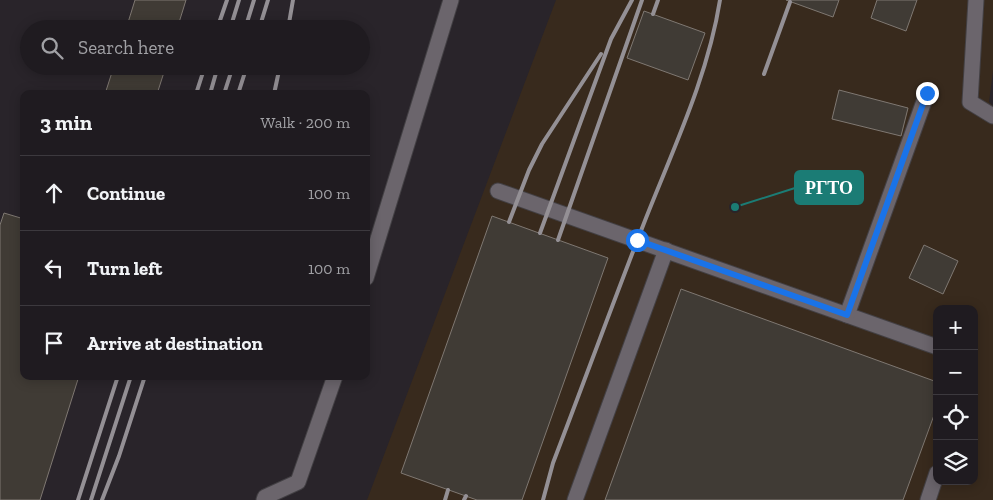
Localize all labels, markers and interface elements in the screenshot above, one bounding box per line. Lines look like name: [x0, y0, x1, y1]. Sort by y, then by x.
search box: [20, 20, 370, 75]
icon: search: [38, 34, 66, 62]
text: Search here: [78, 36, 174, 59]
route end: [916, 82, 939, 105]
text: 3 min: [40, 110, 92, 135]
text: Walk · 200 m: [261, 113, 350, 132]
callout: РГТО: [795, 171, 863, 204]
text: РГТО: [805, 177, 853, 199]
icon: ahead: [40, 179, 68, 207]
text: Continue: [87, 182, 165, 205]
text: 100 m: [308, 184, 350, 203]
route start: [626, 229, 649, 252]
icon: left: [40, 254, 68, 282]
text: Turn left: [87, 257, 162, 280]
text: 100 m: [308, 259, 350, 278]
map controls: [933, 305, 978, 485]
button: +: [933, 305, 978, 350]
icon: arrive: [40, 329, 68, 357]
text: Arrive at destination: [87, 332, 263, 355]
button: −: [933, 350, 978, 395]
button: locate: [933, 395, 978, 440]
button: layers: [933, 440, 978, 485]

